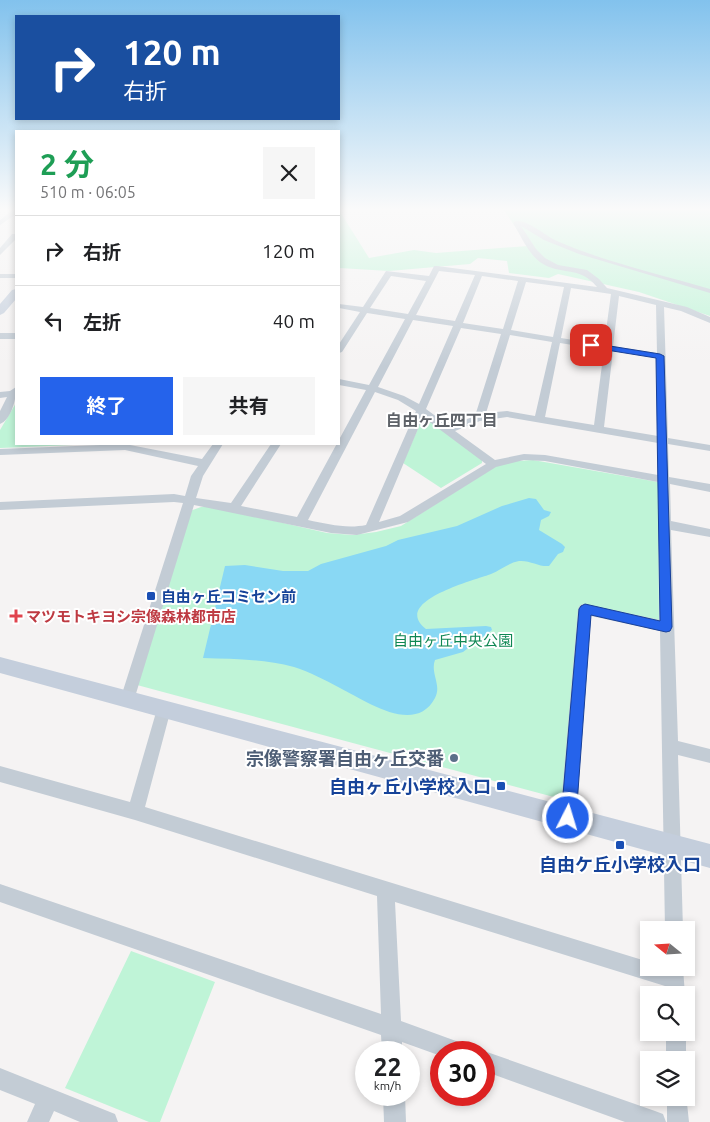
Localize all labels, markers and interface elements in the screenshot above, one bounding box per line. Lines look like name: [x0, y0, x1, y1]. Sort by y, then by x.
text: 120 m: [123, 32, 221, 72]
icon: right: [40, 35, 105, 100]
text: 右折: [123, 78, 167, 103]
text: 2 分: [40, 147, 94, 181]
button: close: [263, 147, 315, 199]
text: 510 m · 06:05: [40, 183, 136, 201]
icon: right: [40, 237, 68, 265]
text: 120 m: [262, 240, 315, 262]
text: 右折: [83, 241, 121, 263]
icon: left: [40, 307, 68, 335]
text: 40 m: [273, 310, 315, 332]
text: 左折: [83, 311, 121, 333]
pin: [570, 324, 612, 366]
icon: arrive: [577, 331, 605, 359]
button: 終了: [40, 377, 173, 435]
button: 共有: [183, 377, 315, 435]
district label: 自由ヶ丘四丁目: [386, 411, 498, 429]
place label: 自由ヶ丘コミセン前: [161, 588, 296, 605]
marker: 自由ヶ丘コミセン前: [145, 590, 157, 602]
place label: マツモトキヨシ宗像森林都市店: [26, 608, 236, 625]
marker: マツモトキヨシ宗像森林都市店: [10, 610, 22, 622]
park label: 自由ヶ丘中央公園: [393, 632, 513, 649]
place label: 宗像警察署自由ヶ丘交番: [246, 748, 444, 768]
marker: 宗像警察署自由ヶ丘交番: [448, 752, 460, 764]
place label: 自由ヶ丘小学校入口: [329, 776, 491, 796]
marker: 自由ヶ丘小学校入口: [495, 780, 507, 792]
position arrow: [541, 791, 593, 843]
marker: 自由ケ丘小学校入口: [614, 839, 626, 851]
place label: 自由ケ丘小学校入口: [539, 854, 701, 874]
north arrow: [640, 921, 695, 976]
map controls: [640, 921, 695, 1106]
button: search: [640, 986, 695, 1041]
speed limit sign: 30: [430, 1041, 495, 1106]
button: layers: [640, 1051, 695, 1106]
text: 22: [373, 1053, 402, 1081]
text: km/h: [374, 1079, 401, 1092]

